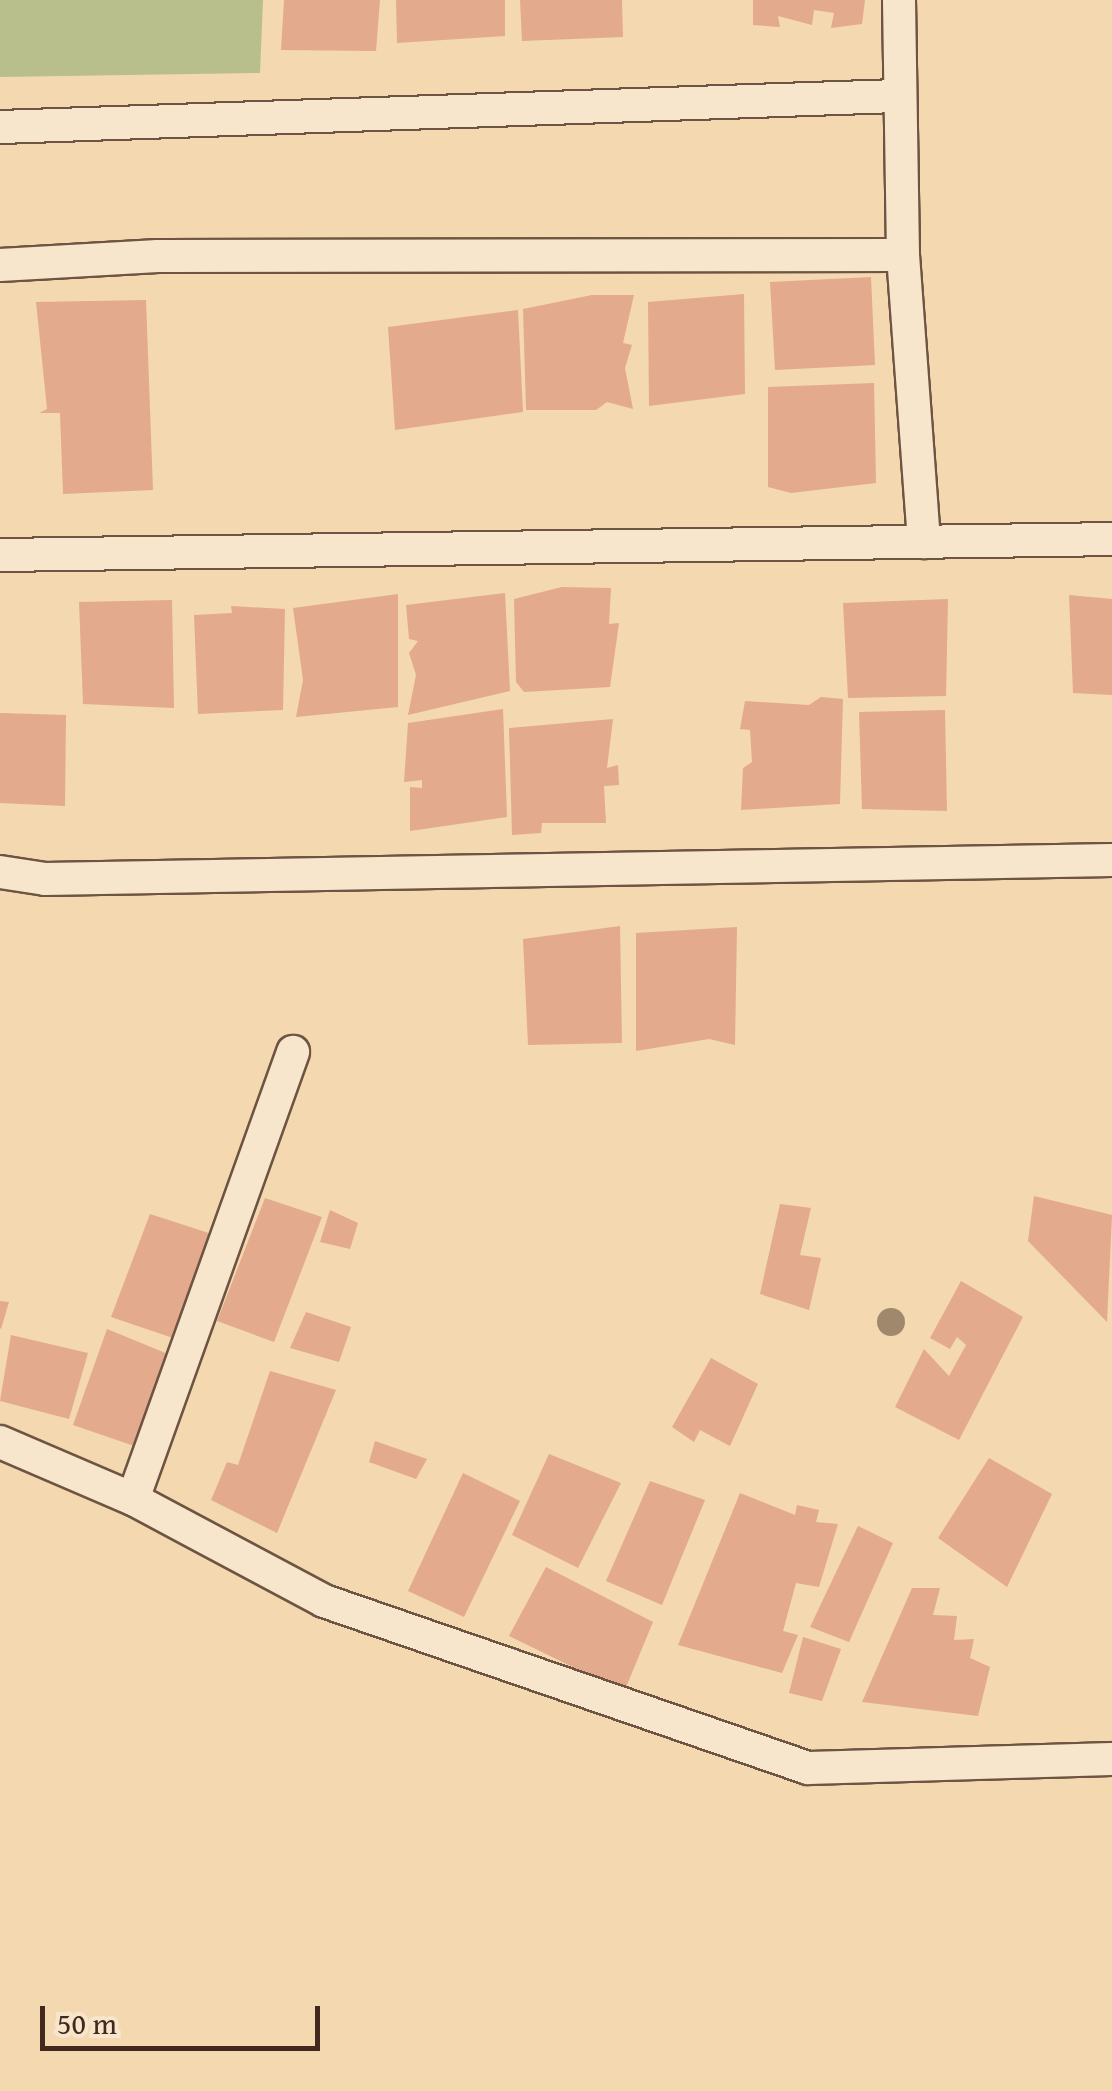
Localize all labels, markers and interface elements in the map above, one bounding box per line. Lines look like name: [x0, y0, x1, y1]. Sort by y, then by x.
scale bar: [45, 1986, 325, 2048]
text: 50 m: [57, 2001, 117, 2045]

